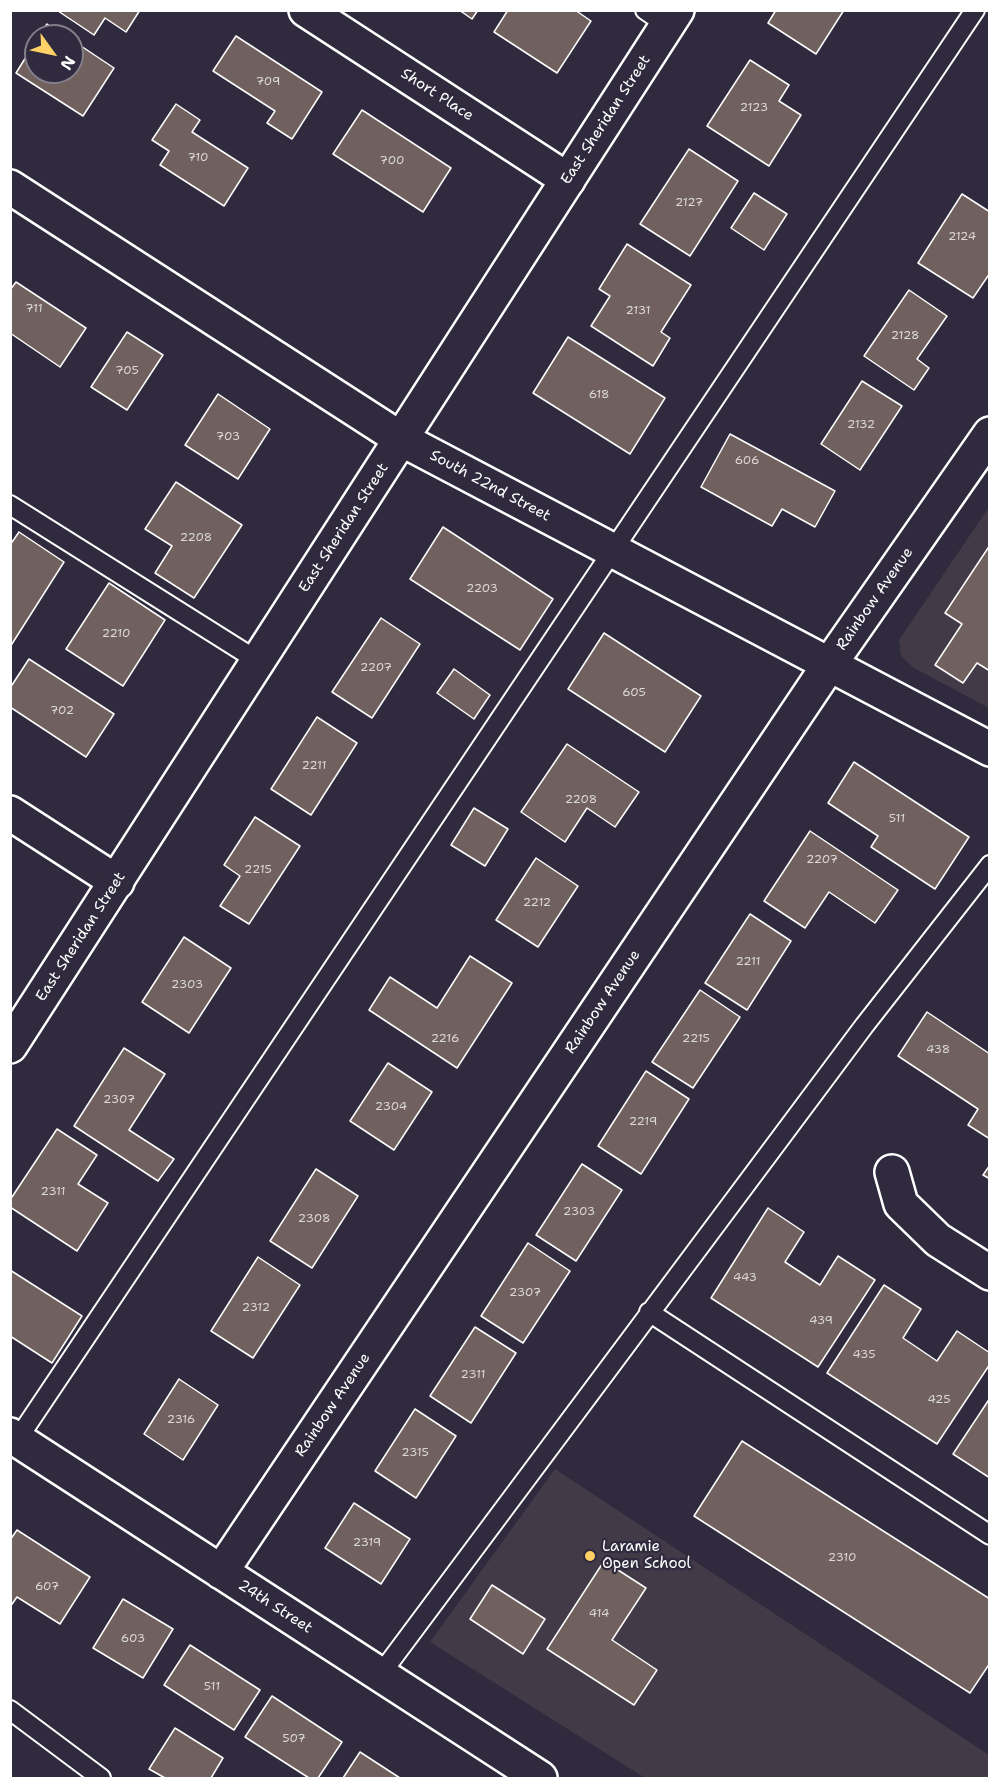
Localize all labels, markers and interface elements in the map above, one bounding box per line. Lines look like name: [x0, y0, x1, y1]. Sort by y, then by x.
north arrow: [24, 24, 84, 84]
text: N: [56, 52, 80, 74]
street label: East Sheridan Street: [557, 52, 655, 188]
street label: Short Place: [397, 65, 477, 125]
house number: 709: [256, 75, 280, 89]
house number: 2123: [740, 101, 768, 115]
house number: 710: [188, 151, 208, 165]
house number: 700: [380, 154, 404, 168]
house number: 2127: [675, 196, 703, 210]
house number: 2124: [948, 230, 976, 244]
house number: 711: [25, 302, 43, 316]
house number: 2131: [625, 304, 651, 318]
house number: 2128: [891, 329, 919, 343]
house number: 705: [115, 364, 139, 378]
house number: 618: [589, 388, 609, 402]
house number: 2132: [847, 418, 875, 432]
house number: 703: [216, 430, 240, 444]
street label: South 22nd Street: [427, 447, 553, 525]
house number: 606: [735, 454, 759, 468]
street label: East Sheridan Street: [295, 460, 393, 596]
house number: 2208: [180, 531, 212, 545]
street label: Rainbow Avenue: [833, 544, 917, 654]
house number: 2203: [466, 582, 498, 596]
house number: 2210: [102, 627, 130, 641]
house number: 2207: [360, 661, 392, 675]
house number: 605: [622, 686, 646, 700]
house number: 702: [50, 704, 74, 718]
house number: 2211: [301, 759, 327, 773]
house number: 2208: [565, 793, 597, 807]
house number: 511: [889, 812, 905, 826]
house number: 2207: [806, 853, 838, 867]
house number: 2215: [244, 863, 272, 877]
street label: East Sheridan Street: [32, 869, 130, 1005]
house number: 2212: [523, 896, 551, 910]
street label: Rainbow Avenue: [562, 947, 644, 1057]
house number: 2211: [735, 955, 761, 969]
house number: 2303: [171, 978, 203, 992]
house number: 2216: [431, 1032, 459, 1046]
house number: 2215: [682, 1032, 710, 1046]
house number: 438: [926, 1043, 950, 1057]
house number: 2307: [103, 1093, 135, 1107]
house number: 2304: [375, 1100, 407, 1114]
house number: 2219: [629, 1115, 657, 1129]
house number: 2311: [40, 1185, 66, 1199]
house number: 2303: [563, 1205, 595, 1219]
house number: 2308: [298, 1212, 330, 1226]
house number: 443: [733, 1271, 757, 1285]
house number: 2307: [509, 1286, 541, 1300]
house number: 2312: [242, 1301, 270, 1315]
house number: 439: [809, 1314, 833, 1328]
house number: 435: [853, 1348, 875, 1362]
street label: Rainbow Avenue: [292, 1350, 374, 1460]
house number: 2311: [460, 1368, 486, 1382]
house number: 425: [927, 1393, 951, 1407]
house number: 2316: [167, 1413, 195, 1427]
house number: 2315: [401, 1446, 429, 1460]
house number: 2319: [353, 1536, 381, 1550]
place label: Laramie Open School: [602, 1538, 691, 1573]
marker: Laramie Open School: [583, 1549, 597, 1563]
house number: 2310: [828, 1551, 856, 1565]
street label: 24th Street: [235, 1576, 315, 1638]
house number: 607: [35, 1580, 59, 1594]
house number: 414: [589, 1607, 609, 1621]
house number: 603: [121, 1632, 145, 1646]
house number: 511: [204, 1680, 220, 1694]
house number: 507: [282, 1732, 306, 1746]

